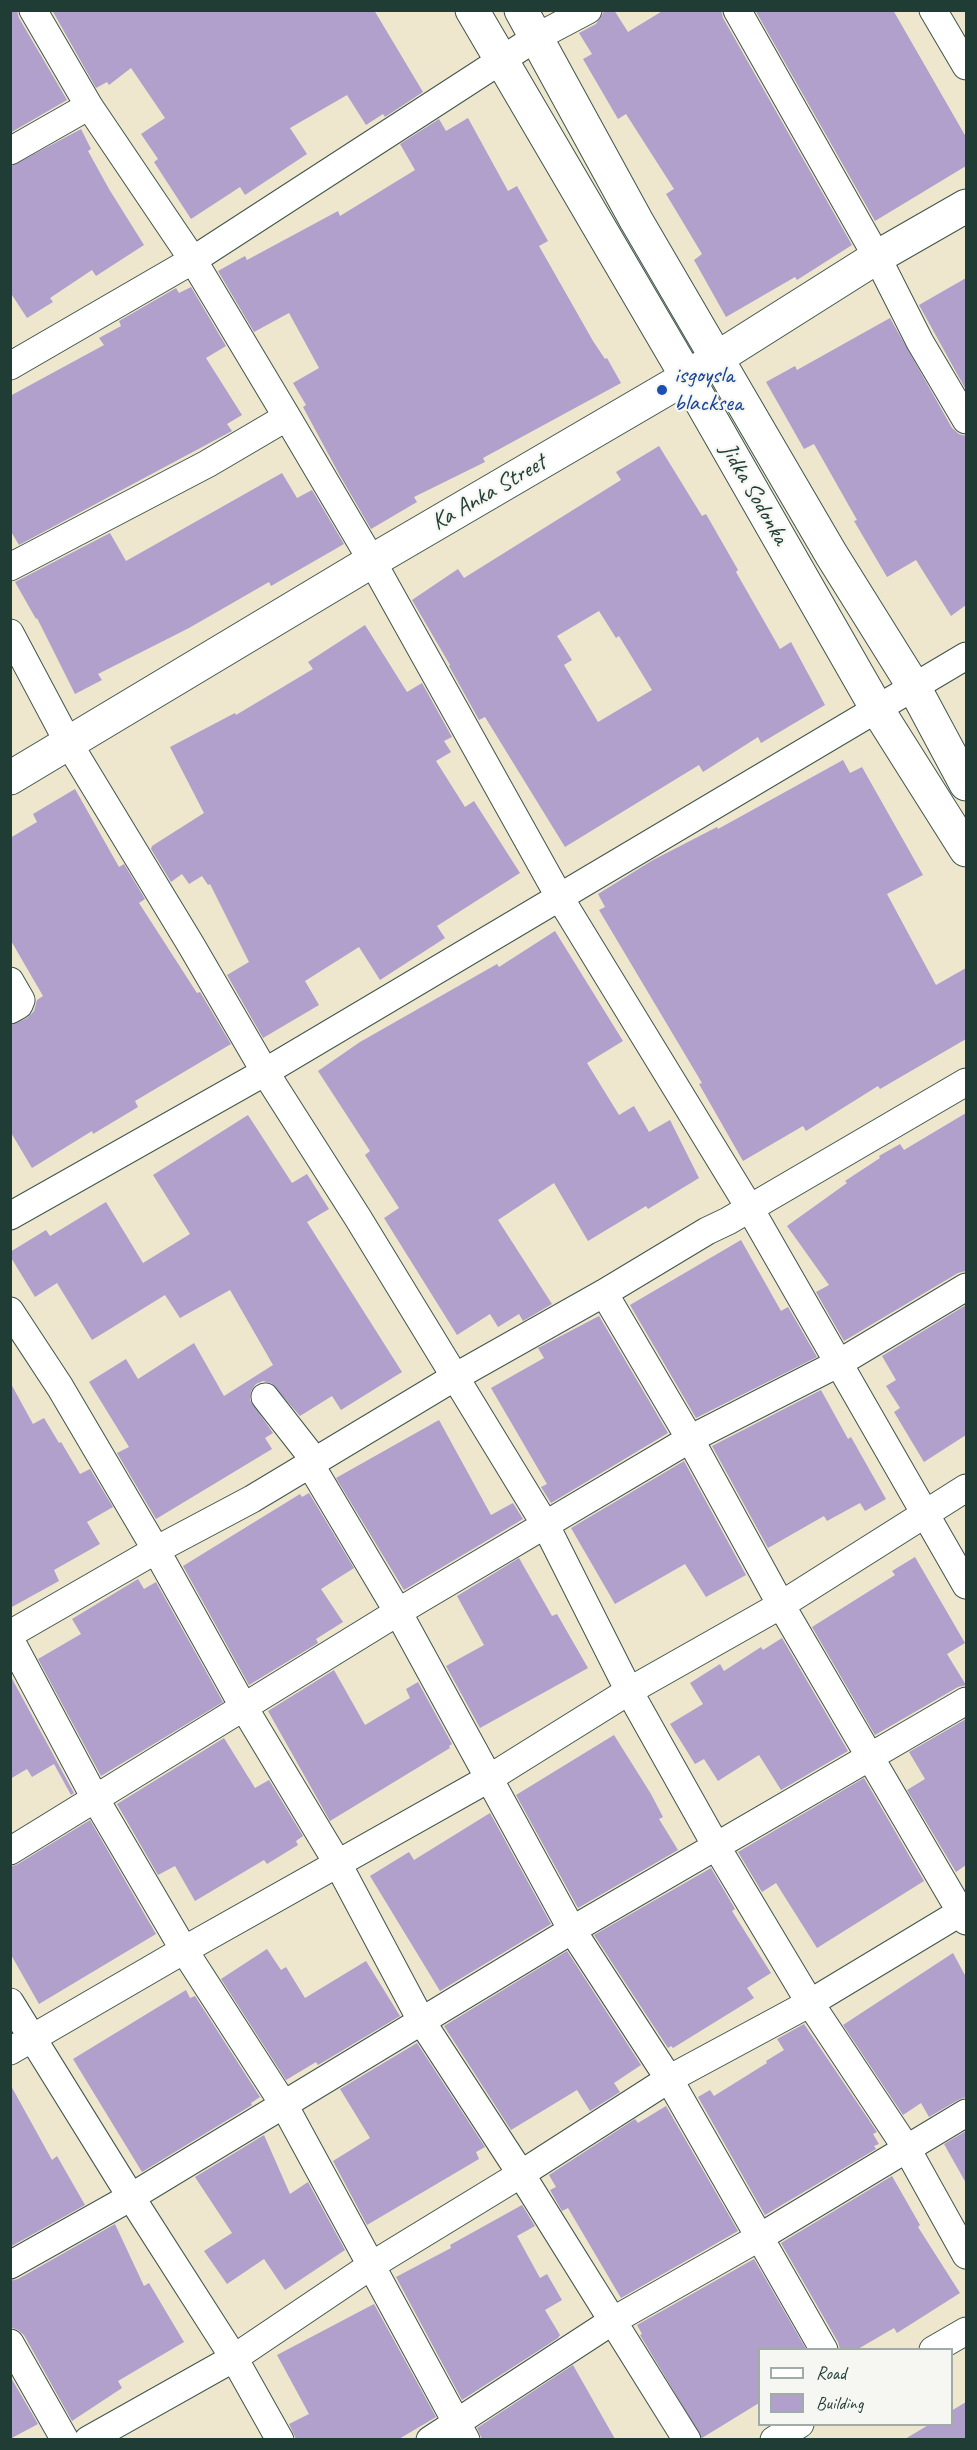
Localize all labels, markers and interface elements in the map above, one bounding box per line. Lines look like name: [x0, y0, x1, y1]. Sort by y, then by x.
place label: isgoysla blacksea: [674, 362, 743, 418]
marker: isgoysla blacksea: [655, 383, 669, 397]
street label: Jidka Sodonka: [713, 438, 795, 550]
street label: Ka Anka Street: [427, 449, 551, 537]
legend: [758, 2348, 953, 2426]
text: Road: [816, 2362, 846, 2384]
text: Building: [816, 2392, 863, 2414]

